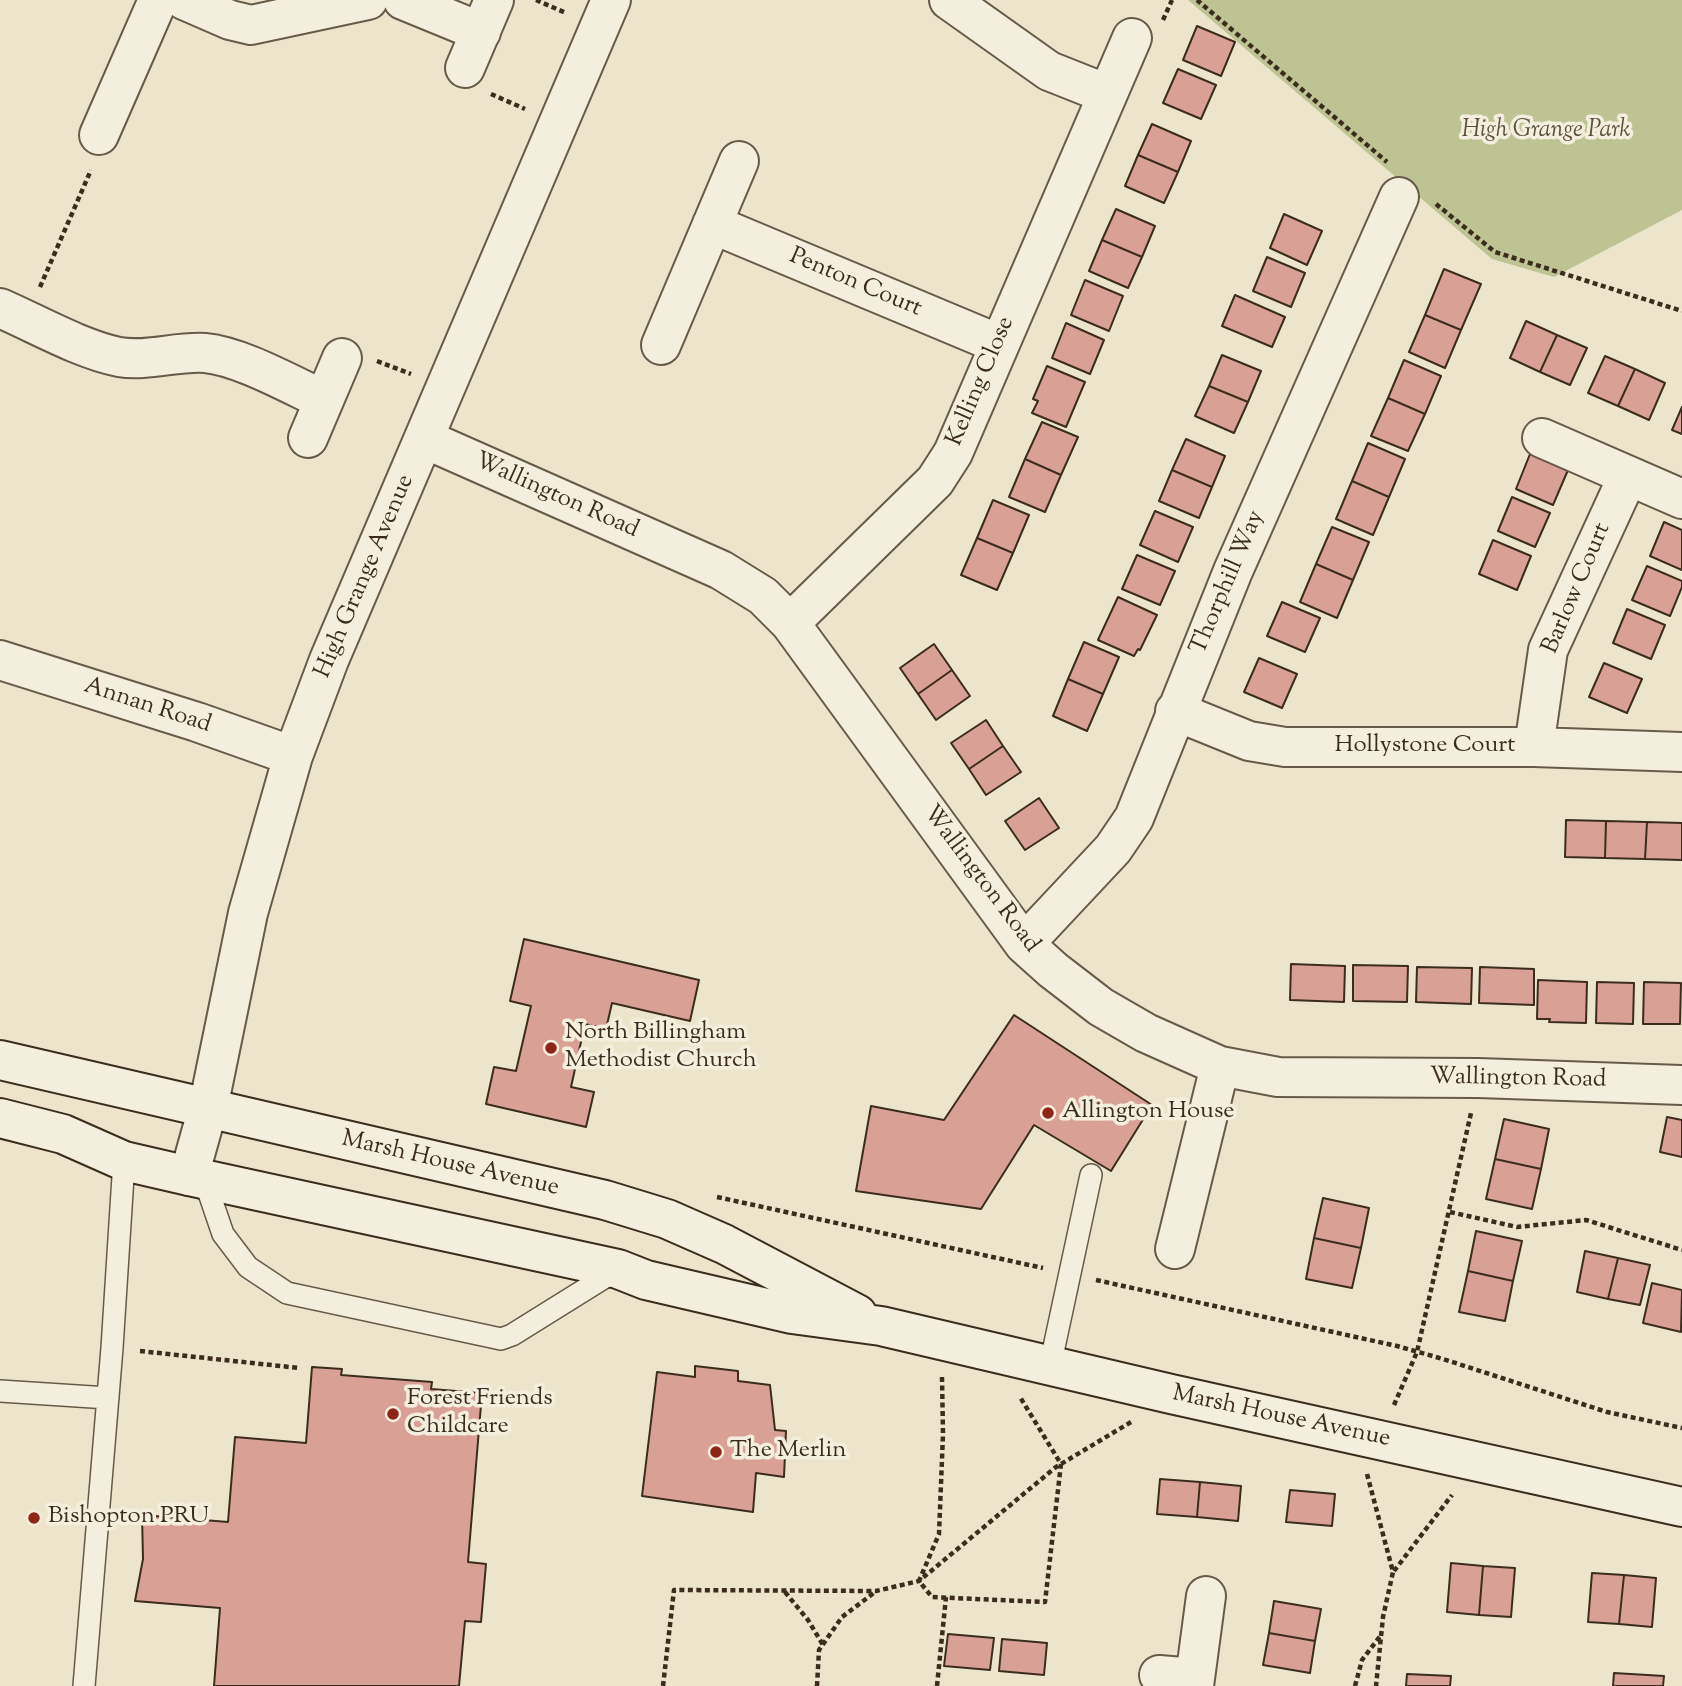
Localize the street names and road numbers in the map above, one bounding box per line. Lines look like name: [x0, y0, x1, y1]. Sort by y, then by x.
street label: Penton Court: [784, 243, 926, 325]
street label: Kelling Close: [942, 313, 1022, 451]
street label: Wallington Road: [469, 448, 643, 546]
street label: High Grange Avenue: [310, 471, 422, 683]
street label: Thorphill Way: [1186, 507, 1272, 659]
street label: Barlow Court: [1537, 519, 1619, 659]
street label: Annan Road: [80, 673, 214, 741]
street label: Hollystone Court: [1335, 733, 1515, 761]
street label: Wallington Road: [915, 801, 1045, 959]
street label: Wallington Road: [1429, 1064, 1607, 1096]
street label: Marsh House Avenue: [338, 1126, 562, 1204]
street label: Marsh House Avenue: [1169, 1381, 1393, 1455]

